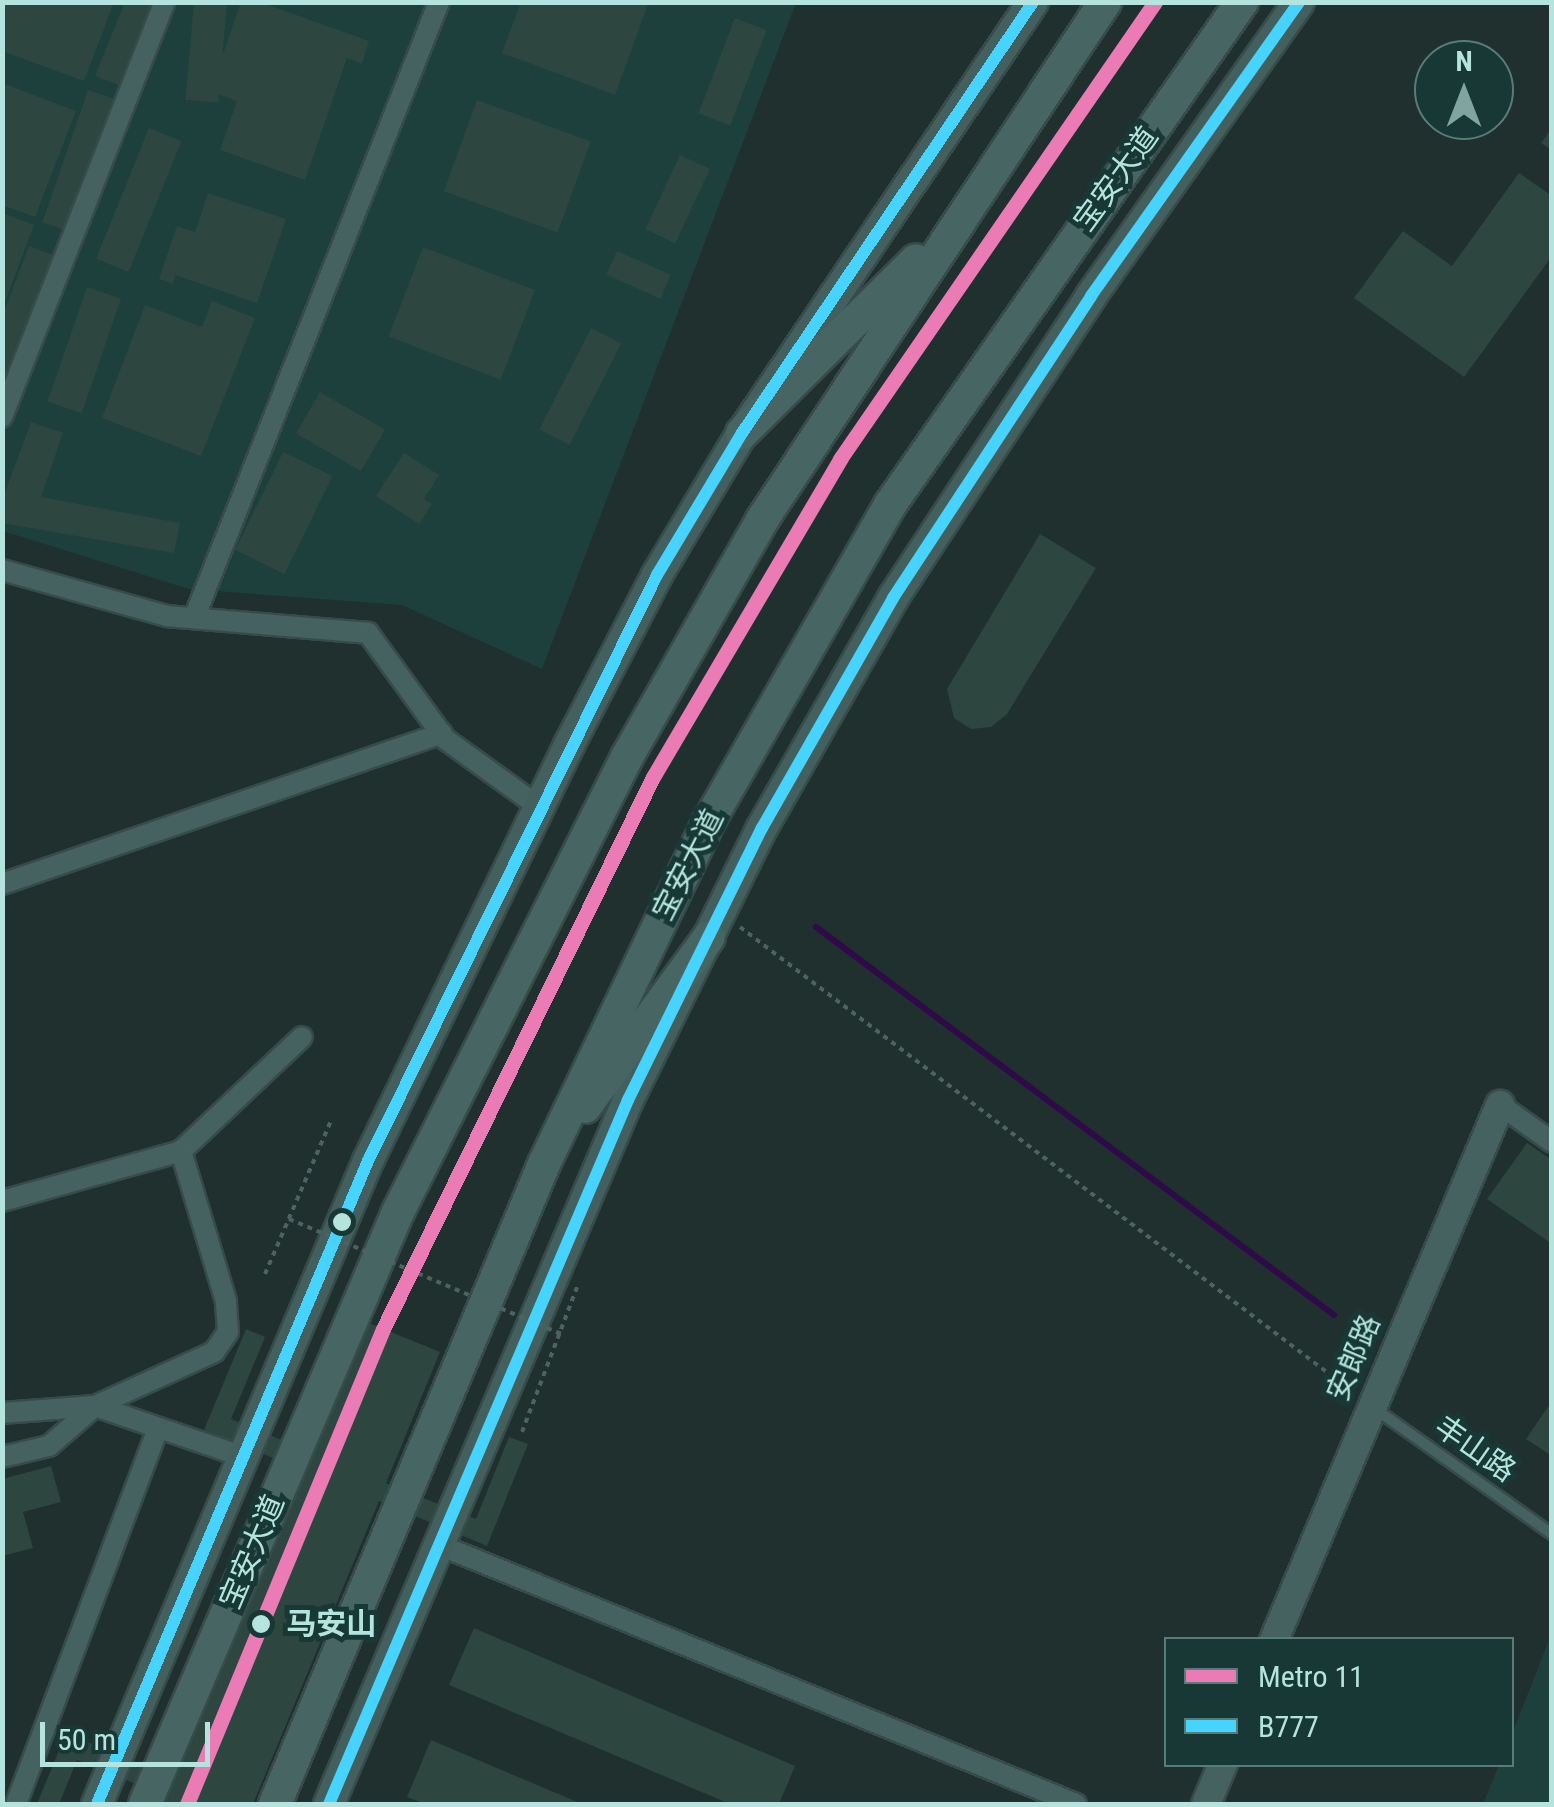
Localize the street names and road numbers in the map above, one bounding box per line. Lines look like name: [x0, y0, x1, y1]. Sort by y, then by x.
street label: 宝安大道: [1066, 120, 1166, 238]
street label: 宝安大道: [645, 803, 731, 927]
street label: 安郎路: [1320, 1310, 1388, 1406]
street label: 丰山路: [1428, 1408, 1522, 1490]
street label: 宝安大道: [212, 1490, 292, 1614]

